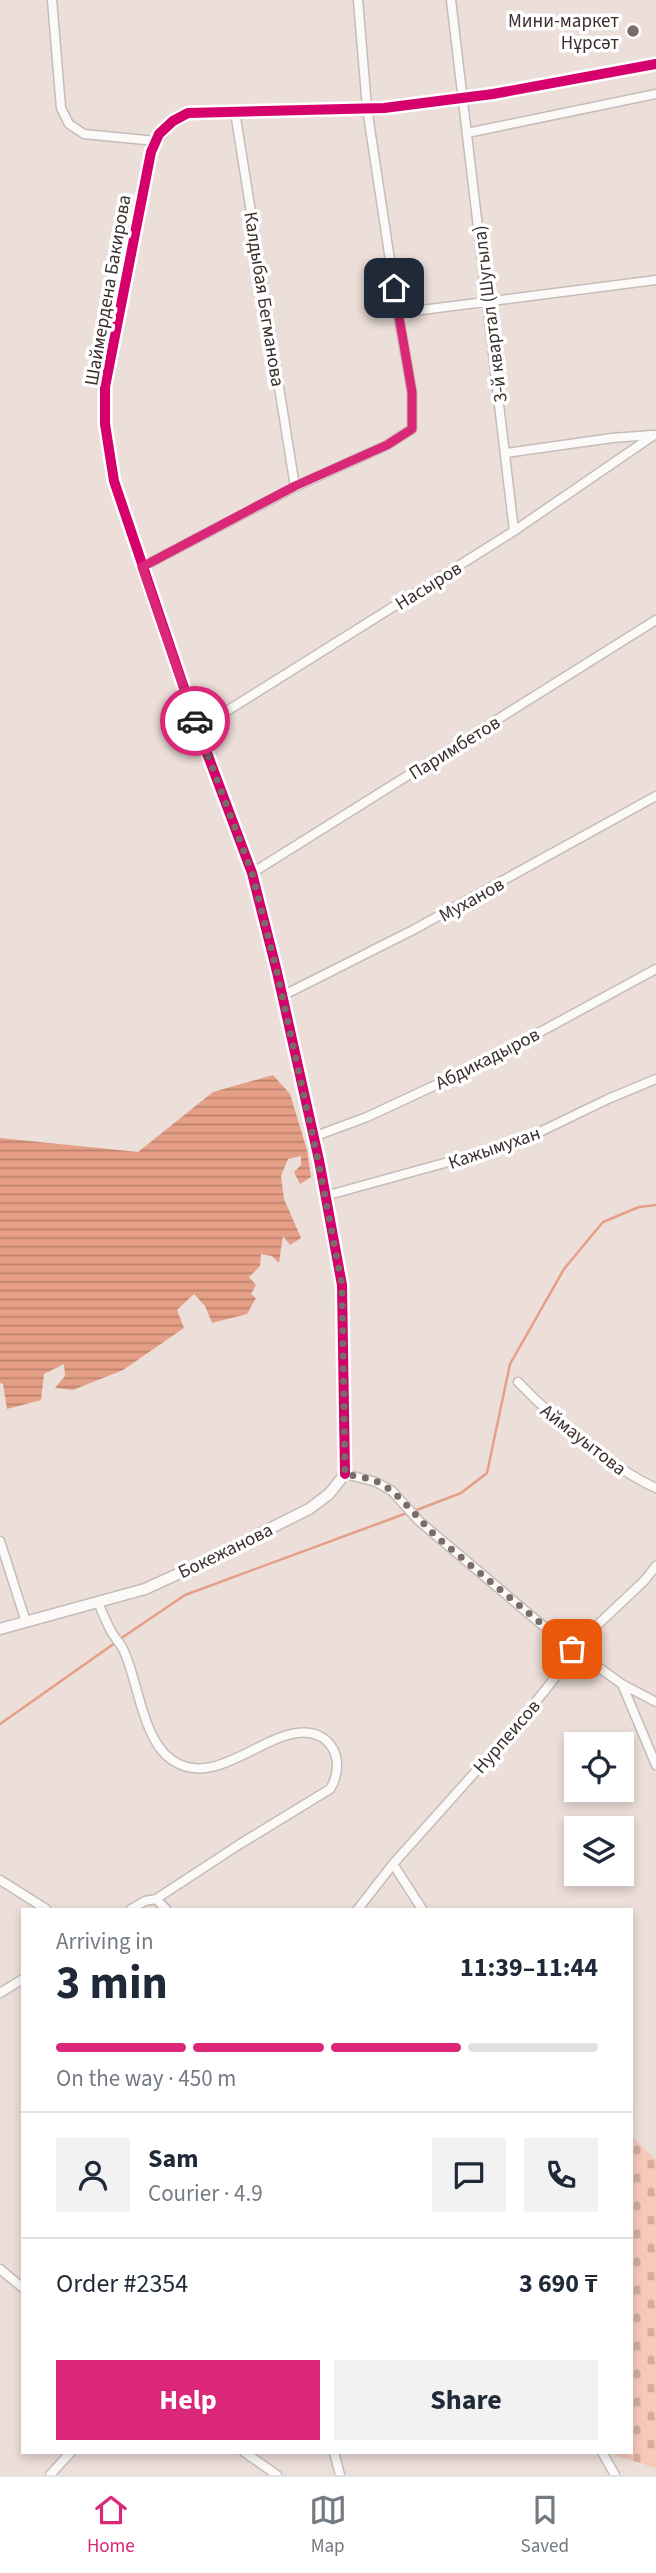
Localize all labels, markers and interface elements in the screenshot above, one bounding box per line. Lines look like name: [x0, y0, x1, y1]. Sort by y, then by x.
place label: Мини-маркет Нұрсәт: [508, 8, 619, 57]
marker: Мини-маркет Нұрсәт: [625, 23, 641, 39]
street label: Шаймердена Бакирова: [78, 193, 139, 388]
street label: Калдыбая Бегманова: [236, 210, 291, 389]
street label: 3-й квартал (Шугыла): [466, 224, 515, 404]
pin: [364, 258, 424, 318]
icon: home: [375, 269, 413, 307]
street label: Насыров: [390, 555, 467, 617]
courier: [160, 686, 230, 756]
icon: car: [176, 702, 214, 740]
street label: Паримбетов: [404, 709, 506, 787]
street label: Муханов: [434, 871, 509, 929]
street label: Абдикадыров: [431, 1021, 544, 1097]
street label: Кажымухан: [445, 1120, 544, 1177]
street label: Аймауытова: [534, 1398, 632, 1482]
street label: Бокежанова: [174, 1517, 278, 1586]
pin: [542, 1619, 602, 1679]
icon: bag: [553, 1630, 591, 1668]
street label: Нурпеисов: [467, 1694, 547, 1780]
map controls: [564, 1732, 634, 1886]
button: locate: [564, 1732, 634, 1802]
button: layers: [564, 1816, 634, 1886]
text: Arriving in: [56, 1925, 154, 1958]
text: 11:39–11:44: [460, 1949, 598, 1986]
text: 3 min: [56, 1951, 168, 2016]
text: On the way · 450 m: [56, 2062, 236, 2095]
button: person: [56, 2138, 130, 2212]
button: chat: [432, 2138, 506, 2212]
button: phone: [524, 2138, 598, 2212]
text: Sam: [148, 2140, 198, 2177]
text: Courier · 4.9: [148, 2177, 263, 2210]
text: Order #2354: [56, 2265, 188, 2302]
text: 3 690 ₸: [519, 2265, 598, 2302]
button: Help: [56, 2360, 320, 2440]
button: Share: [334, 2360, 598, 2440]
tab: Home: [87, 2491, 135, 2560]
tab: Map: [309, 2491, 347, 2560]
tab: Saved: [521, 2491, 569, 2560]

